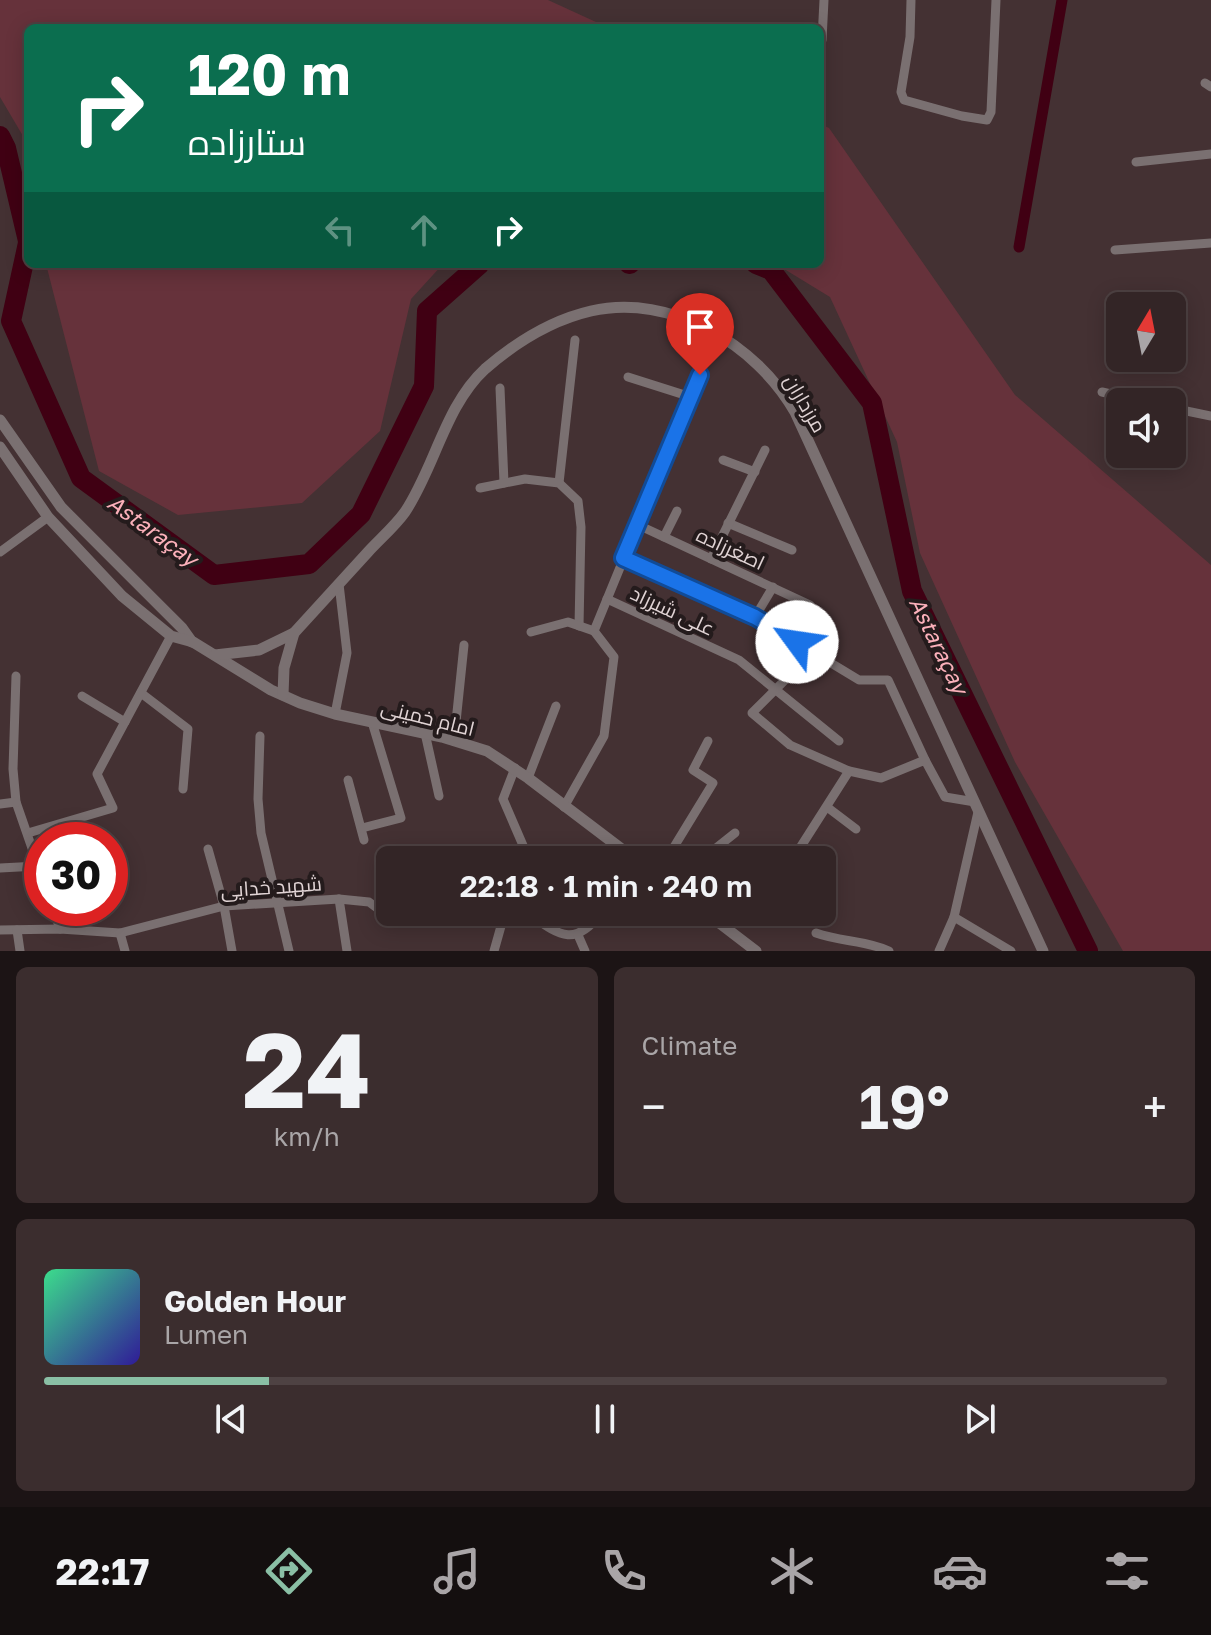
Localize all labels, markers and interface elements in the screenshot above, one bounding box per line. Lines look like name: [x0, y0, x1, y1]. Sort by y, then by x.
text: 120 m: [188, 40, 350, 107]
icon: right: [56, 56, 160, 160]
text: ستارزاده: [188, 120, 306, 163]
icon: left: [318, 208, 362, 252]
icon: ahead: [402, 208, 446, 252]
icon: right: [486, 208, 530, 252]
north arrow: [1106, 292, 1186, 372]
map controls: [1106, 292, 1186, 468]
pin: [666, 293, 734, 375]
icon: arrive: [678, 305, 722, 349]
street label: مرزداران: [778, 370, 832, 437]
button: sound: [1106, 388, 1186, 468]
water label: Astaraçay: [103, 488, 205, 573]
street label: اصغرزاده: [693, 522, 769, 575]
street label: علی شیرزاد: [627, 580, 719, 642]
water label: Astaraçay: [904, 592, 975, 700]
position arrow: [755, 600, 839, 684]
street label: امام خمینی: [378, 694, 477, 743]
speed limit sign: 30: [24, 822, 128, 926]
text: 22:18 · 1 min · 240 m: [460, 868, 752, 904]
street label: شهید خدایی: [220, 870, 323, 904]
text: 24: [243, 1006, 371, 1131]
text: Climate: [642, 1030, 737, 1061]
text: 19°: [859, 1070, 950, 1142]
text: −: [642, 1080, 666, 1133]
text: +: [1143, 1080, 1167, 1133]
text: km/h: [274, 1121, 340, 1152]
text: Golden Hour: [164, 1283, 346, 1319]
text: Lumen: [164, 1319, 248, 1350]
icon: previous: [209, 1397, 253, 1441]
icon: pause: [583, 1397, 627, 1441]
icon: next: [958, 1397, 1002, 1441]
icon: directions: [261, 1543, 317, 1599]
icon: music: [429, 1543, 485, 1599]
icon: phone: [596, 1543, 652, 1599]
icon: climate: [764, 1543, 820, 1599]
icon: car: [932, 1543, 988, 1599]
icon: filters: [1099, 1543, 1155, 1599]
text: 22:17: [56, 1550, 149, 1593]

